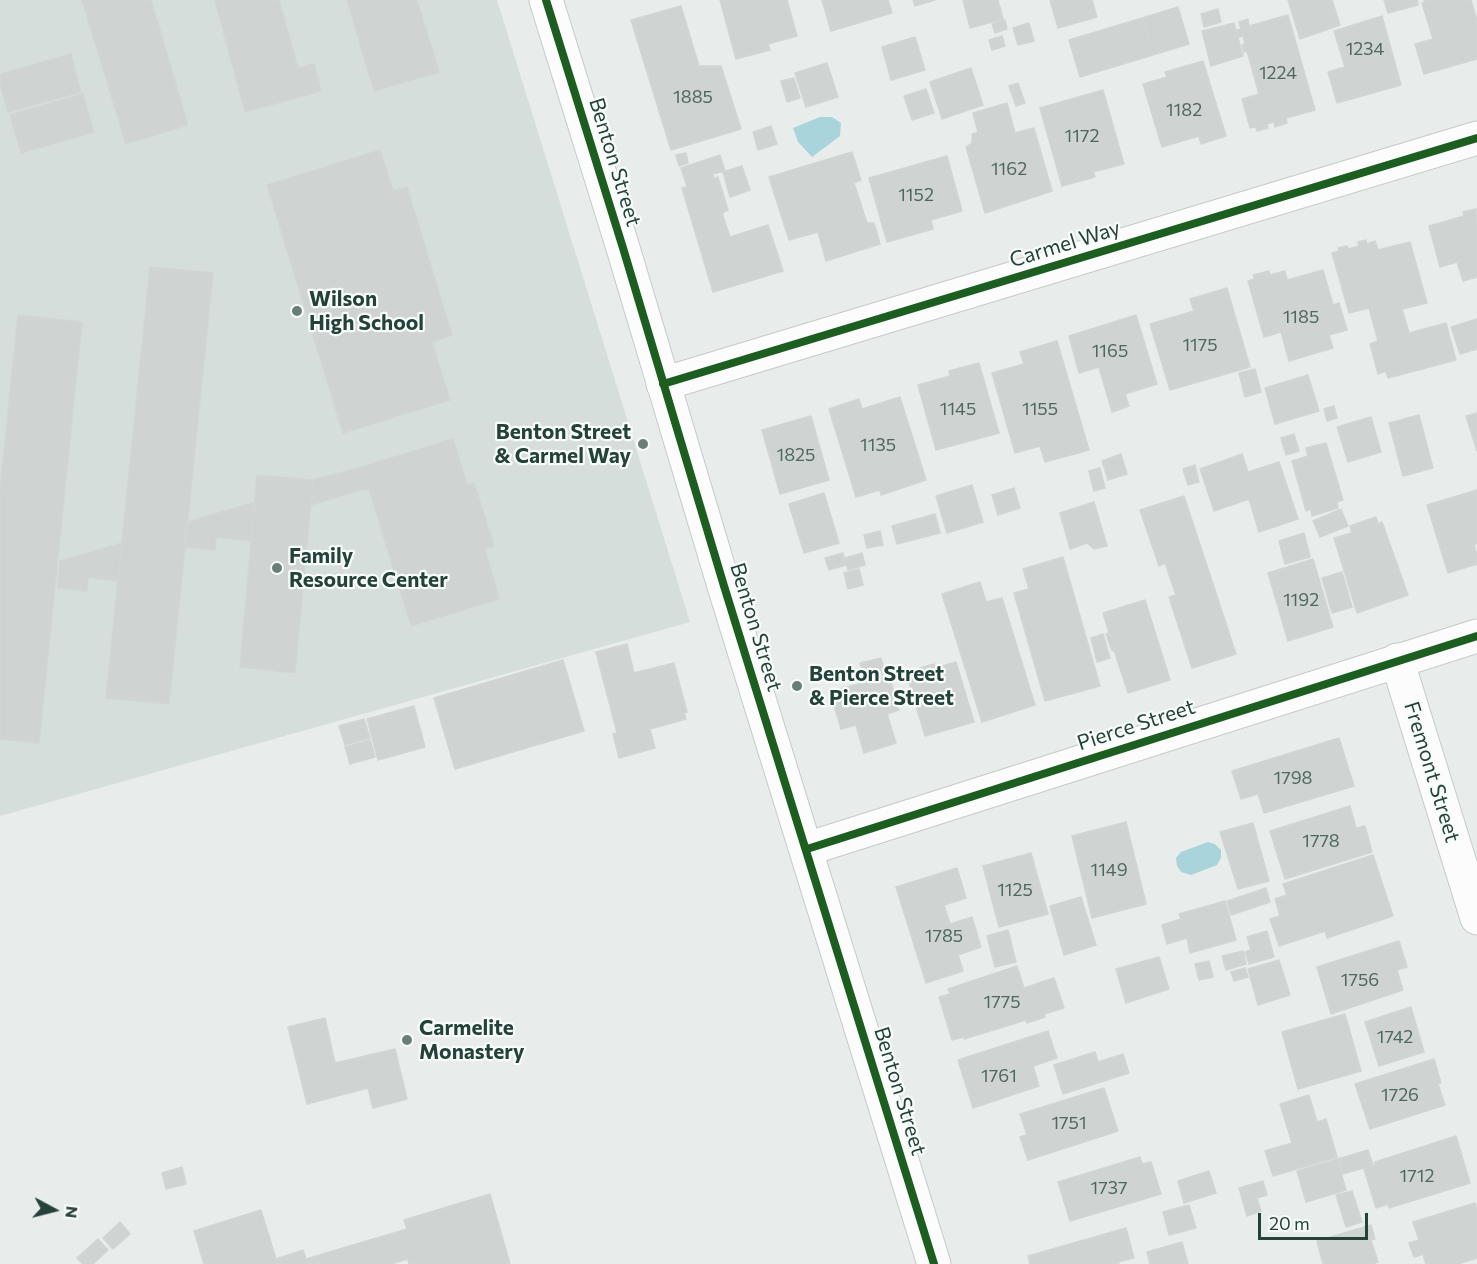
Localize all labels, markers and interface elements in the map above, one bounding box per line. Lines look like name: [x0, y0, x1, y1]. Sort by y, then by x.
house number: 1234: [1346, 38, 1384, 60]
house number: 1224: [1259, 62, 1297, 84]
house number: 1885: [673, 86, 713, 108]
street label: Benton Street: [583, 95, 647, 229]
house number: 1182: [1166, 99, 1202, 121]
house number: 1172: [1065, 125, 1099, 147]
house number: 1162: [991, 158, 1027, 180]
house number: 1152: [898, 184, 934, 206]
street label: Carmel Way: [1007, 215, 1123, 273]
place label: Wilson High School: [309, 286, 424, 336]
marker: Wilson High School: [290, 304, 304, 318]
house number: 1185: [1283, 306, 1319, 328]
house number: 1175: [1182, 334, 1218, 356]
house number: 1165: [1092, 340, 1128, 362]
house number: 1145: [940, 398, 976, 420]
house number: 1155: [1022, 398, 1058, 420]
place label: Benton Street & Carmel Way: [495, 419, 631, 469]
house number: 1135: [860, 434, 896, 456]
marker: Benton Street & Carmel Way: [636, 437, 650, 451]
house number: 1825: [777, 444, 815, 466]
place label: Family Resource Center: [289, 543, 448, 593]
street label: Benton Street: [724, 560, 788, 694]
marker: Family Resource Center: [270, 561, 284, 575]
house number: 1192: [1283, 589, 1319, 611]
place label: Benton Street & Pierce Street: [809, 661, 954, 711]
marker: Benton Street & Pierce Street: [790, 679, 804, 693]
street label: Pierce Street: [1074, 694, 1198, 756]
street label: Fremont Street: [1399, 699, 1465, 845]
house number: 1798: [1273, 767, 1313, 789]
house number: 1778: [1302, 830, 1340, 852]
house number: 1149: [1090, 859, 1128, 881]
house number: 1125: [997, 879, 1033, 901]
house number: 1785: [925, 925, 963, 947]
house number: 1756: [1341, 969, 1379, 991]
house number: 1775: [984, 991, 1020, 1013]
place label: Carmelite Monastery: [419, 1015, 525, 1065]
street label: Benton Street: [868, 1024, 932, 1158]
house number: 1742: [1377, 1026, 1413, 1048]
marker: Carmelite Monastery: [400, 1033, 414, 1047]
house number: 1761: [981, 1065, 1017, 1087]
house number: 1726: [1381, 1084, 1419, 1106]
house number: 1751: [1051, 1112, 1087, 1134]
house number: 1712: [1400, 1165, 1434, 1187]
house number: 1737: [1091, 1177, 1127, 1199]
north arrow: [24, 1180, 84, 1240]
scale bar: [1261, 1201, 1370, 1239]
text: N: [62, 1205, 83, 1219]
text: 20 m: [1269, 1212, 1310, 1234]

